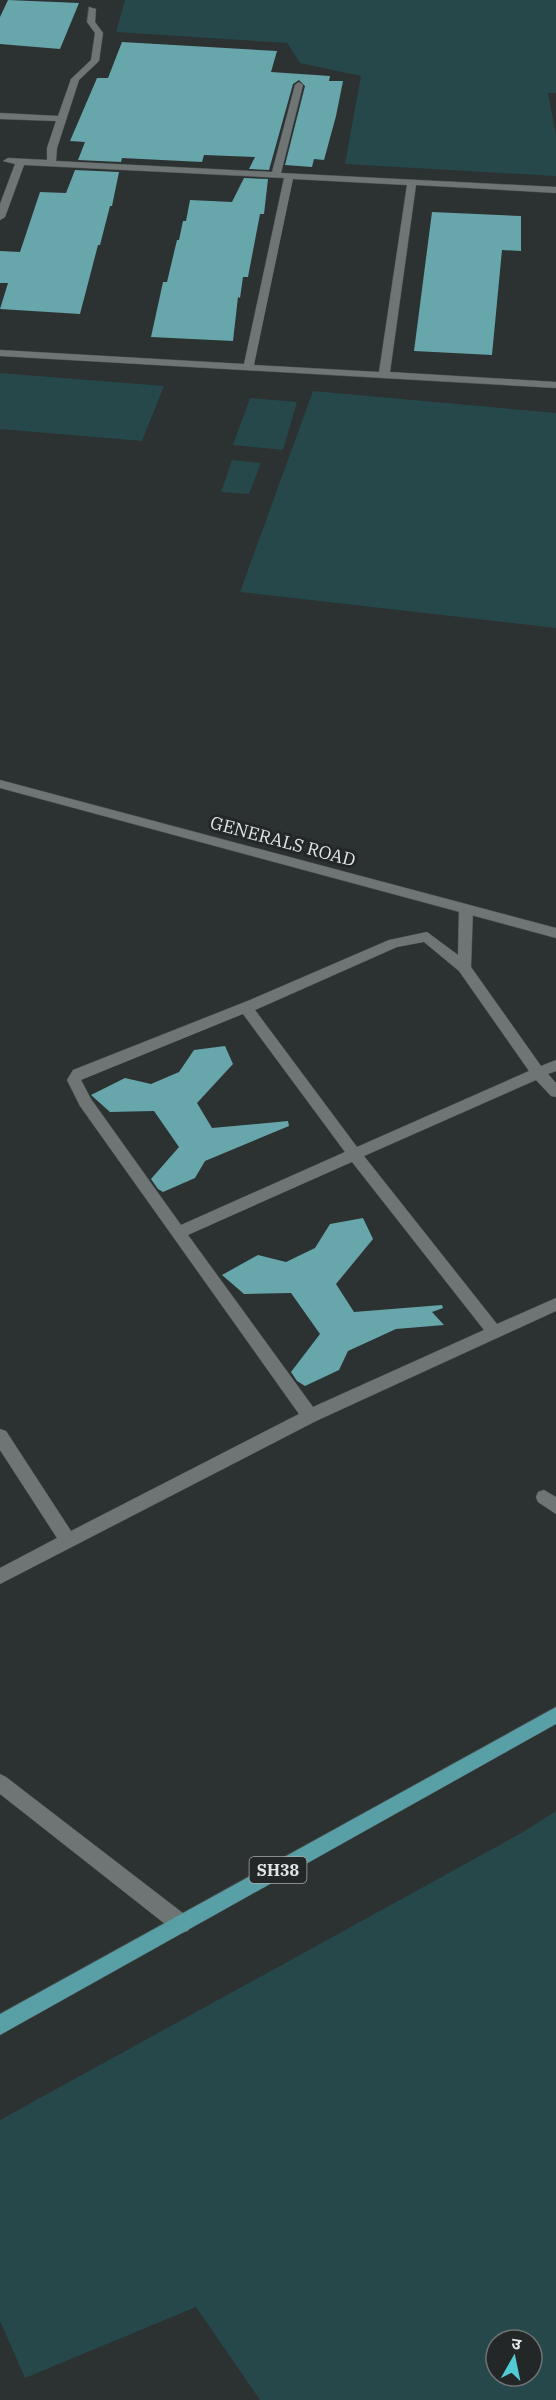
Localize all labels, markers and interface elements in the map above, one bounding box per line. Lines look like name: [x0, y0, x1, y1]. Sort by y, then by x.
street label: GENERALS ROAD: [208, 811, 358, 871]
road number: SH38: [250, 1857, 306, 1883]
north arrow: [484, 2328, 544, 2388]
text: उ: [510, 2333, 523, 2354]

